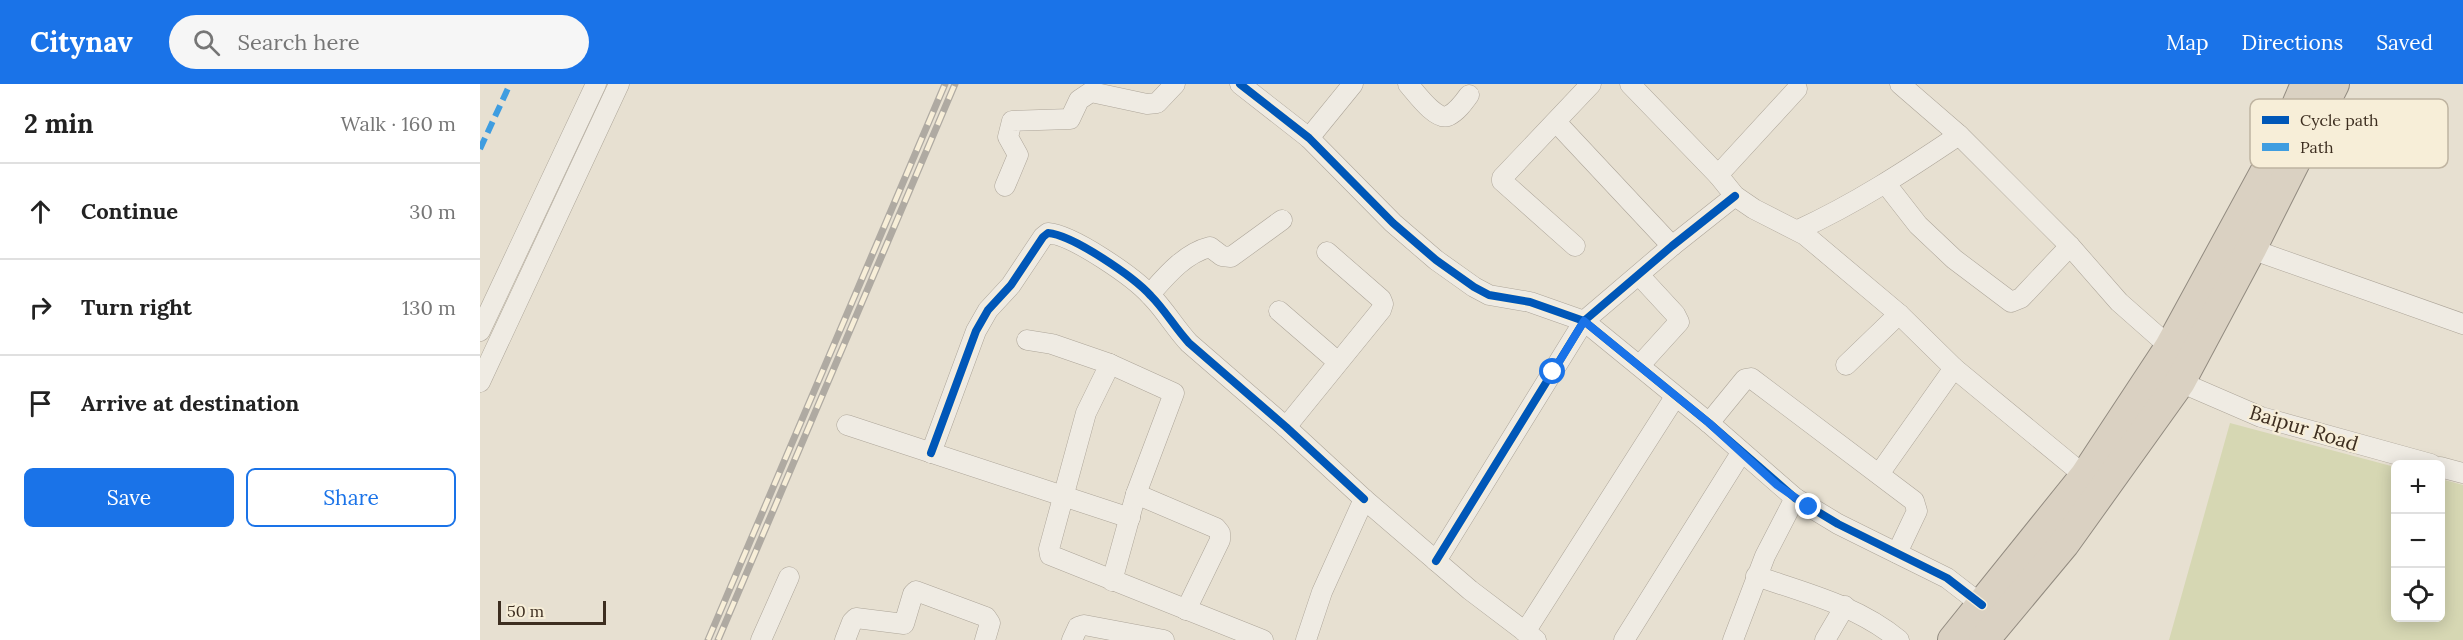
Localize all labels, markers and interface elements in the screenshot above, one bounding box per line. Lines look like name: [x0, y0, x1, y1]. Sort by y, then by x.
search box: [169, 15, 589, 69]
text: Citynav: [30, 24, 133, 60]
icon: search: [190, 26, 223, 59]
text: Search here: [238, 28, 360, 56]
text: Map: [2166, 29, 2209, 56]
text: Directions: [2242, 29, 2343, 56]
text: Saved: [2376, 29, 2433, 56]
legend: [2250, 99, 2448, 168]
text: 2 min: [24, 107, 94, 140]
text: Cycle path: [2300, 110, 2379, 130]
text: Walk · 160 m: [340, 111, 456, 136]
text: Path: [2300, 137, 2334, 157]
icon: ahead: [24, 195, 57, 228]
text: Continue: [81, 197, 178, 225]
text: 30 m: [409, 199, 456, 224]
icon: right: [24, 291, 57, 324]
text: Turn right: [81, 293, 192, 321]
text: 130 m: [402, 295, 456, 320]
route start: [1539, 358, 1565, 384]
icon: arrive: [24, 387, 57, 420]
text: Arrive at destination: [81, 389, 299, 417]
street label: Baipur Road: [2247, 399, 2362, 456]
map controls: [2391, 460, 2445, 622]
button: +: [2391, 460, 2445, 514]
button: Save: [24, 468, 234, 527]
button: Share: [246, 468, 456, 527]
route end: [1795, 493, 1821, 519]
button: −: [2391, 514, 2445, 568]
button: locate: [2391, 568, 2445, 622]
scale bar: [498, 598, 606, 626]
text: 50 m: [507, 601, 544, 621]

